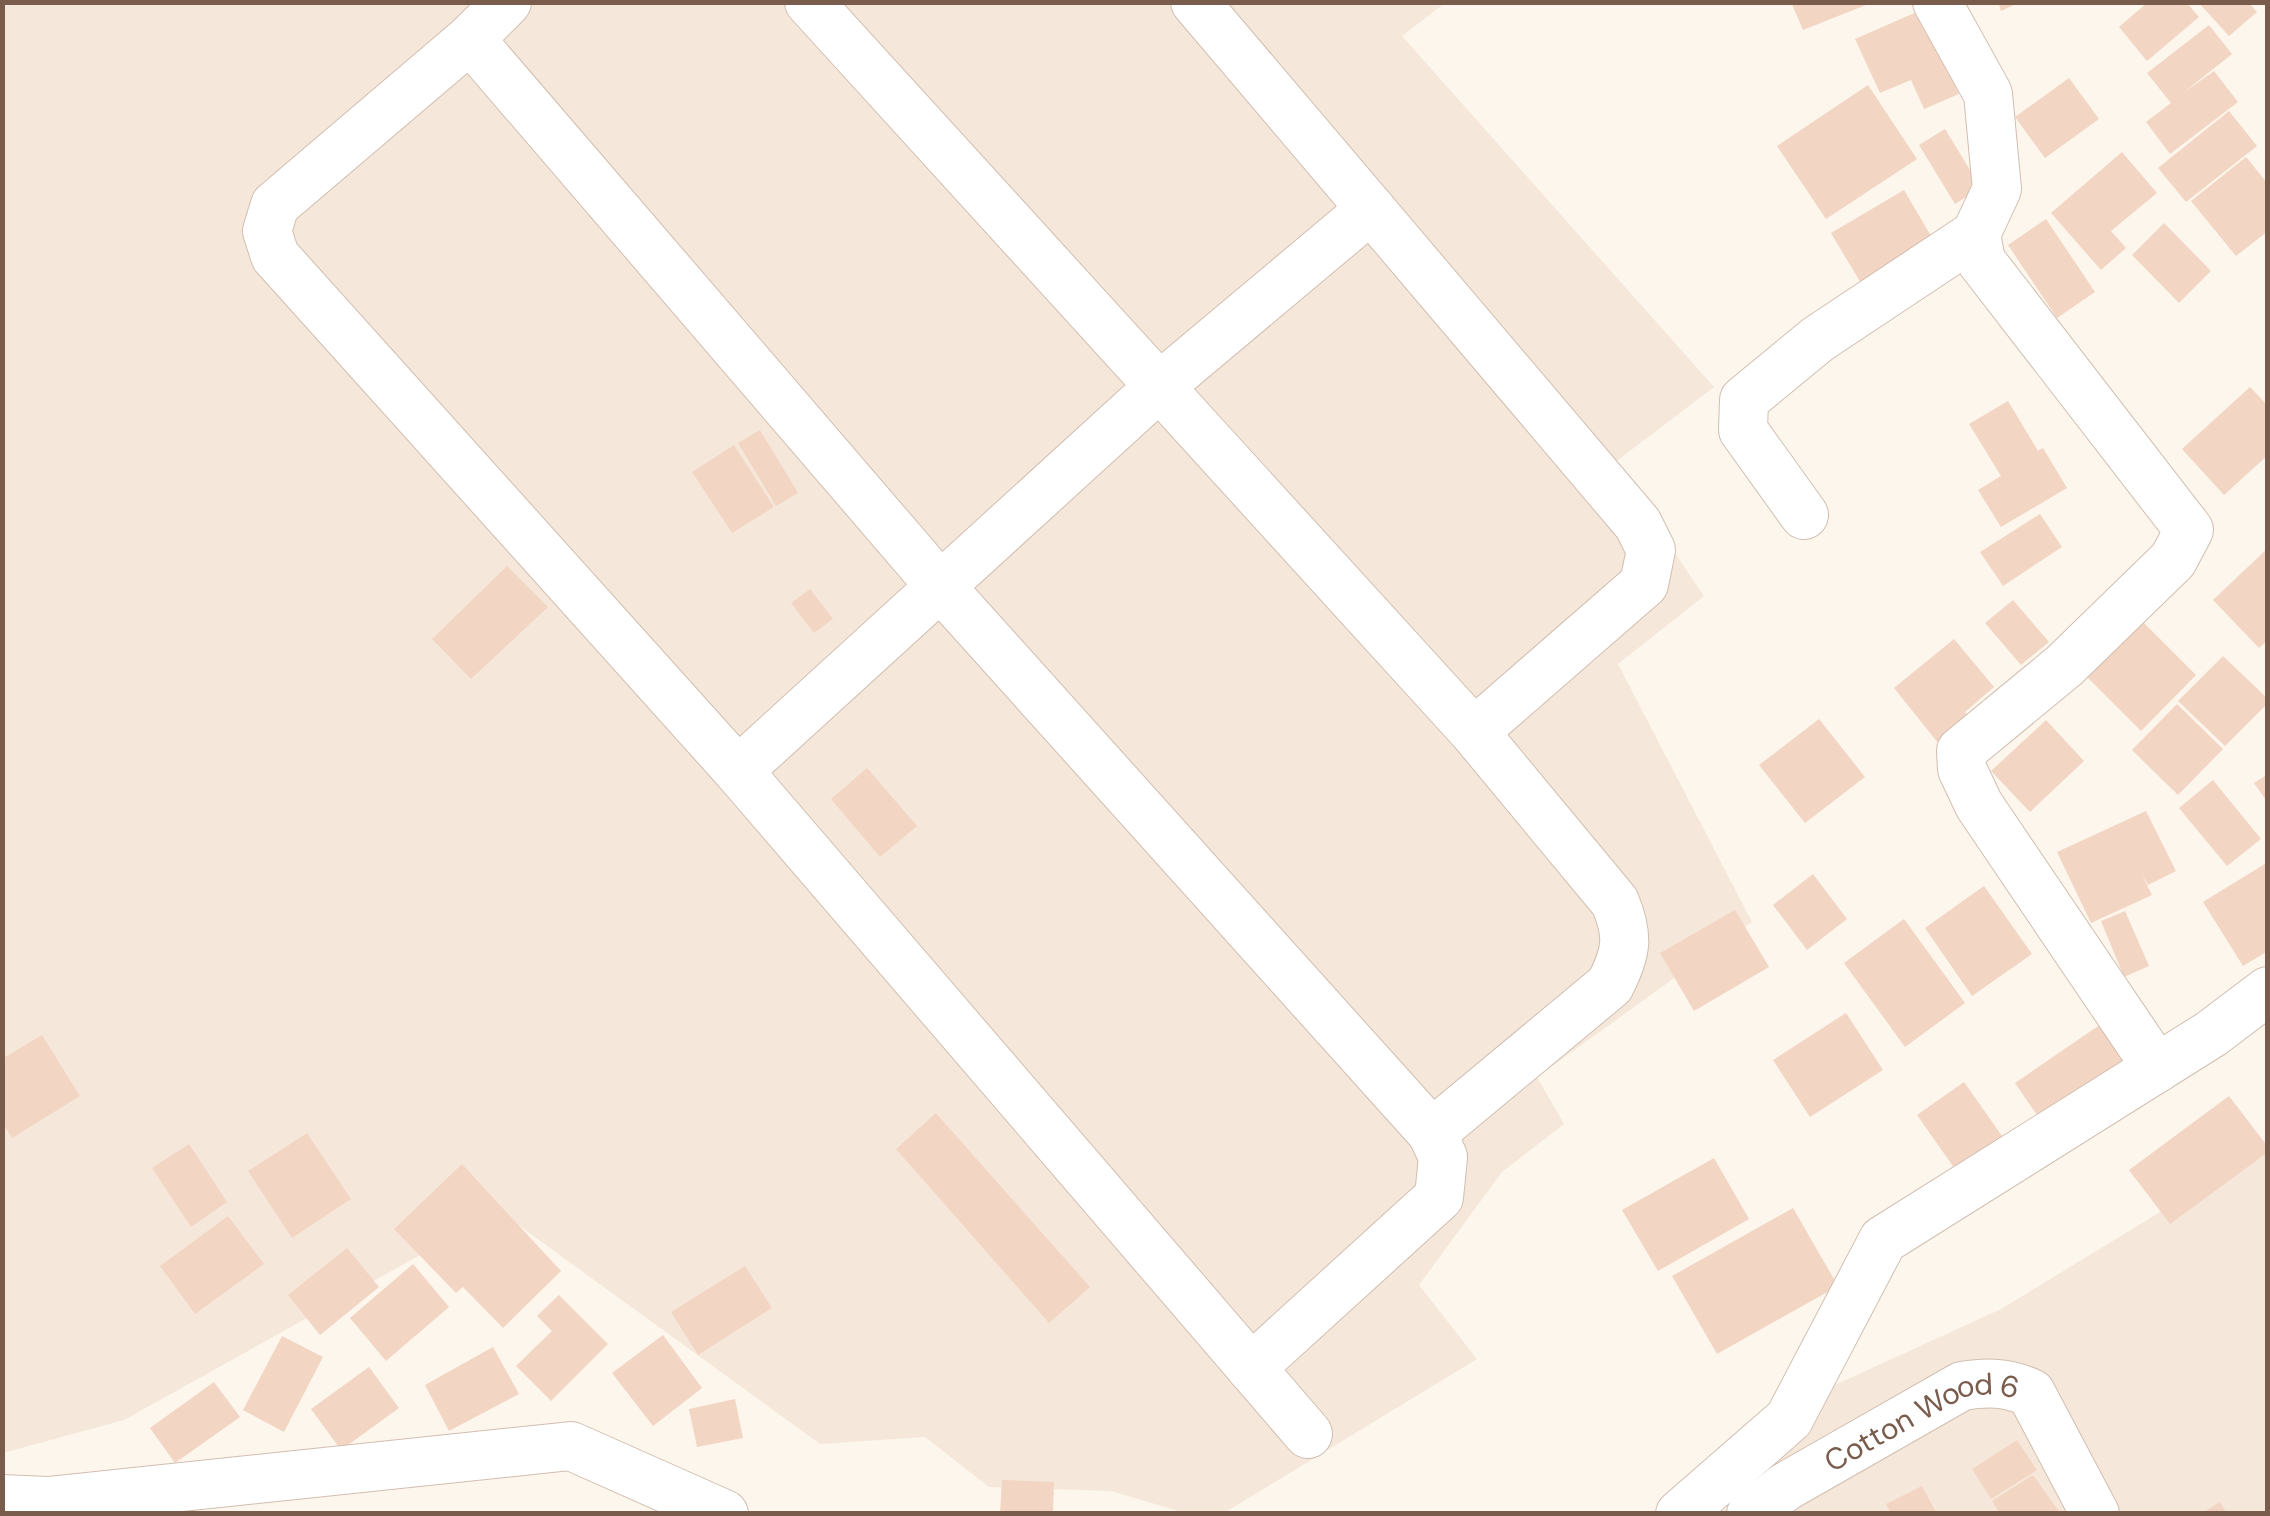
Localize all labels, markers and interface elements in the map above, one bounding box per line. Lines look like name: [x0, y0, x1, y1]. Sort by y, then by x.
street label: Cotton Wood 6: [1817, 1364, 2023, 1480]

